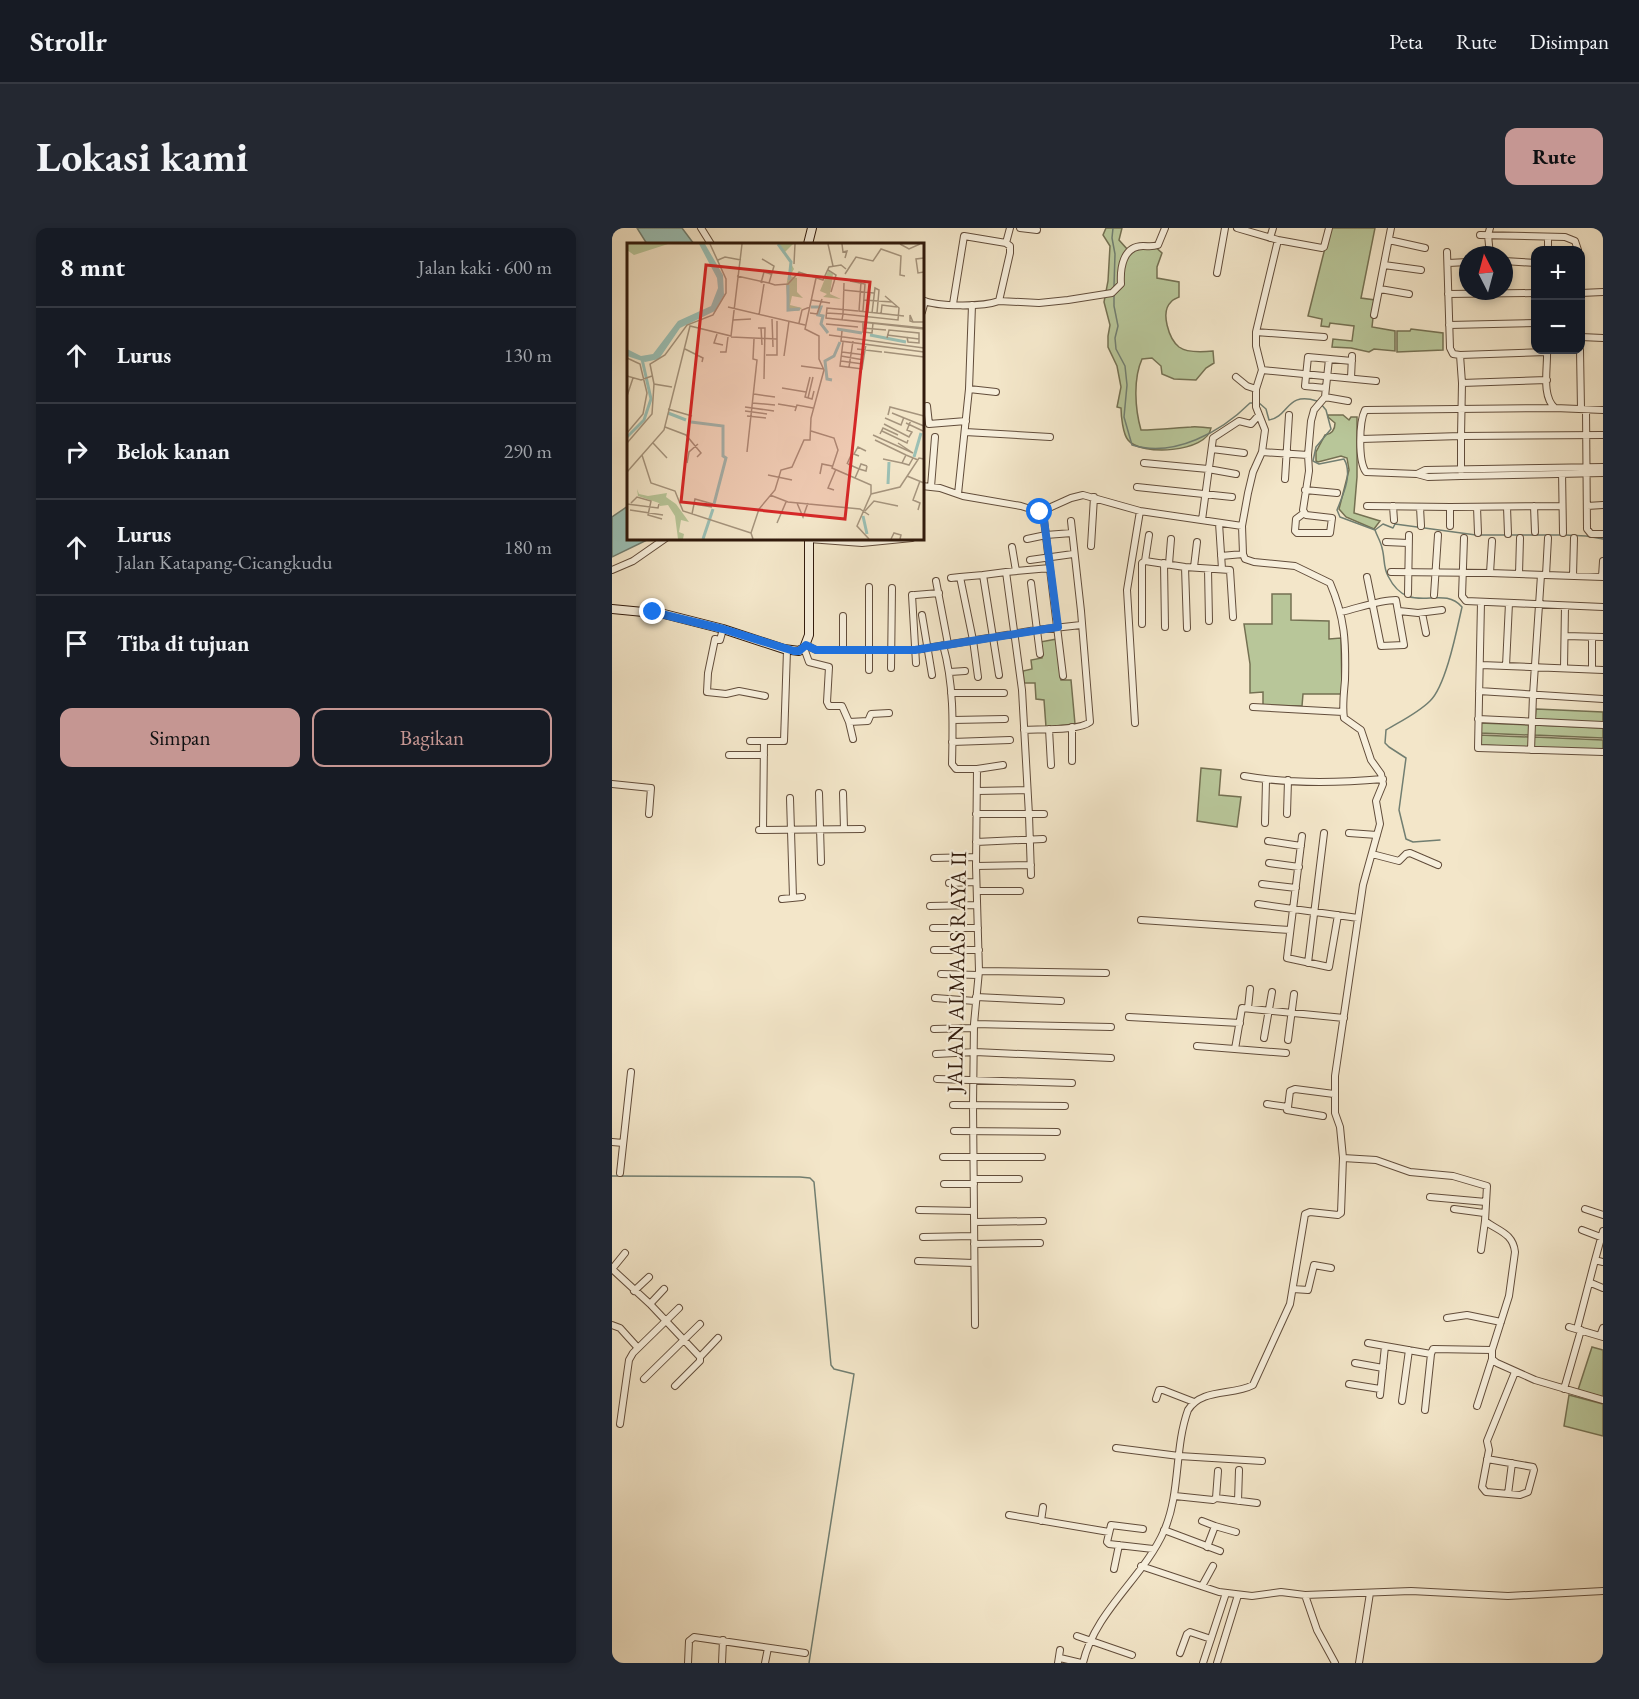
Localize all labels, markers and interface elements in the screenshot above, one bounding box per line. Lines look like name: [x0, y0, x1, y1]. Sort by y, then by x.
text: Strollr: [30, 23, 107, 59]
text: Peta: [1389, 28, 1423, 55]
text: Rute: [1456, 28, 1497, 55]
text: Disimpan: [1530, 28, 1609, 55]
button: Rute: [1505, 128, 1603, 185]
text: Lokasi kami: [36, 129, 248, 184]
inset map: [627, 243, 924, 540]
north arrow: [1459, 246, 1513, 300]
map controls: [1531, 246, 1585, 354]
button: +: [1531, 246, 1585, 300]
text: 8 mnt: [60, 250, 125, 284]
text: Jalan kaki · 600 m: [418, 254, 552, 280]
button: −: [1531, 300, 1585, 354]
icon: ahead: [60, 339, 93, 372]
text: Lurus: [117, 341, 171, 370]
text: 130 m: [504, 342, 552, 368]
icon: right: [60, 435, 93, 468]
text: Belok kanan: [117, 437, 230, 466]
text: 290 m: [504, 438, 552, 464]
route start: [1026, 498, 1052, 524]
text: Lurus: [117, 520, 171, 549]
icon: ahead: [60, 531, 93, 564]
text: 180 m: [504, 534, 552, 560]
text: Jalan Katapang-Cicangkudu: [117, 549, 332, 575]
route end: [639, 598, 665, 624]
icon: arrive: [60, 627, 93, 660]
text: Tiba di tujuan: [117, 629, 249, 658]
button: Simpan: [60, 708, 300, 767]
button: Bagikan: [312, 708, 552, 767]
street label: JALAN ALMAAS RAYA II: [940, 850, 973, 1095]

